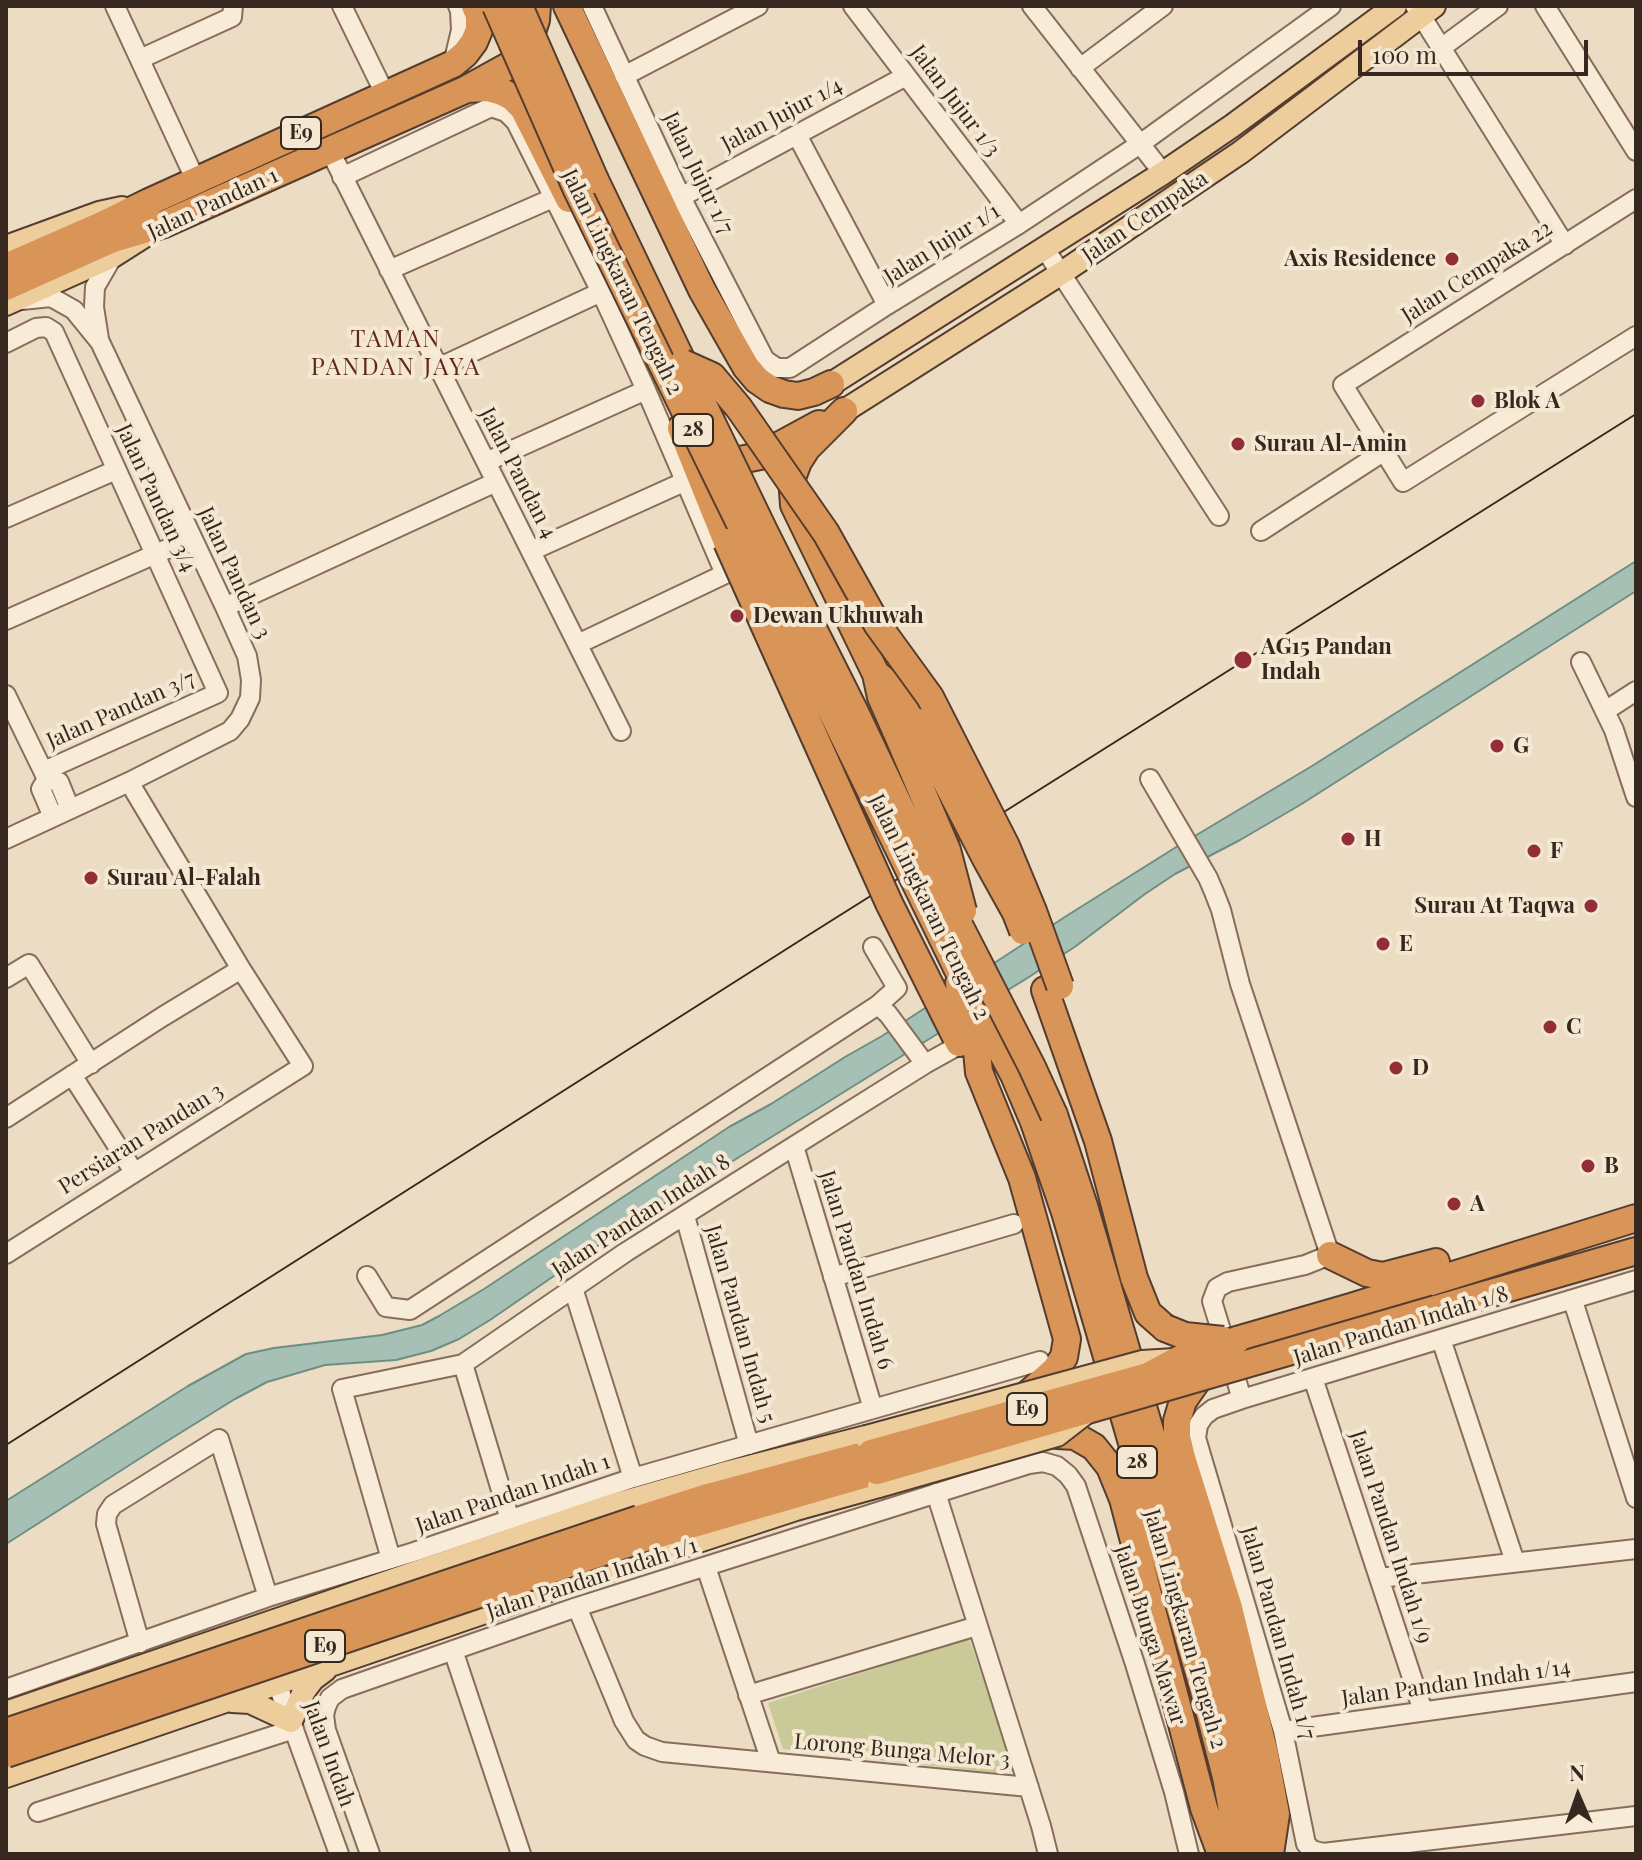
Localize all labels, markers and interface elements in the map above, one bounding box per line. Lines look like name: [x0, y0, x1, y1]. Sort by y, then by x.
scale bar: [1362, 24, 1592, 74]
text: 100 m: [1372, 38, 1437, 70]
street label: Jalan Jujur 1/3: [904, 40, 1006, 162]
street label: Jalan Jujur 1/4: [717, 72, 847, 158]
street label: Jalan Jujur 1/7: [657, 108, 739, 238]
road number: E9: [281, 117, 321, 149]
street label: Jalan Pandan 1: [144, 162, 282, 246]
street label: Jalan Lingkaran Tengah 2: [556, 165, 688, 399]
street label: Jalan Cempaka: [1077, 165, 1213, 269]
street label: Jalan Jujur 1/1: [879, 198, 1005, 290]
street label: Jalan Cempaka 22: [1397, 215, 1557, 329]
place label: Axis Residence: [1284, 246, 1436, 272]
marker: Axis Residence: [1443, 250, 1461, 268]
district label: TAMAN PANDAN JAYA: [311, 326, 481, 382]
place label: Blok A: [1494, 388, 1560, 414]
marker: Blok A: [1469, 392, 1487, 410]
street label: Jalan Pandan 4: [474, 403, 562, 543]
road number: 28: [673, 414, 713, 446]
street label: Jalan Pandan 3/4: [110, 420, 202, 576]
place label: Surau Al-Amin: [1254, 431, 1407, 457]
marker: Surau Al-Amin: [1229, 435, 1247, 453]
street label: Jalan Pandan 3: [192, 503, 276, 643]
place label: Dewan Ukhuwah: [753, 603, 924, 629]
marker: Dewan Ukhuwah: [728, 607, 746, 625]
place label: AG15 Pandan Indah: [1261, 634, 1392, 686]
marker: AG15 Pandan Indah: [1232, 649, 1254, 671]
street label: Jalan Pandan 3/7: [43, 665, 199, 755]
place label: G: [1513, 733, 1529, 759]
marker: G: [1488, 737, 1506, 755]
street label: Jalan Lingkaran Tengah 2: [863, 790, 995, 1024]
place label: H: [1364, 826, 1382, 852]
marker: H: [1339, 830, 1357, 848]
place label: F: [1550, 838, 1563, 864]
marker: F: [1525, 842, 1543, 860]
place label: Surau Al-Falah: [107, 865, 261, 891]
marker: Surau Al-Falah: [82, 869, 100, 887]
place label: Surau At Taqwa: [1414, 893, 1575, 919]
marker: Surau At Taqwa: [1582, 897, 1600, 915]
place label: E: [1399, 931, 1413, 957]
marker: E: [1374, 935, 1392, 953]
place label: C: [1566, 1014, 1582, 1040]
marker: C: [1541, 1018, 1559, 1036]
place label: D: [1412, 1055, 1429, 1081]
marker: D: [1387, 1059, 1405, 1077]
street label: Persiaran Pandan 3: [54, 1078, 228, 1200]
street label: Jalan Pandan Indah 8: [547, 1149, 735, 1283]
place label: B: [1604, 1153, 1619, 1179]
marker: B: [1579, 1157, 1597, 1175]
street label: Jalan Pandan Indah 6: [813, 1167, 899, 1373]
place label: A: [1470, 1191, 1485, 1217]
marker: A: [1445, 1195, 1463, 1213]
street label: Jalan Pandan Indah 5: [699, 1222, 781, 1426]
street label: Jalan Pandan Indah 1/8: [1290, 1281, 1512, 1371]
road number: E9: [1007, 1393, 1047, 1425]
street label: Jalan Pandan Indah 1/9: [1344, 1427, 1438, 1647]
road number: 28: [1117, 1446, 1157, 1478]
street label: Jalan Pandan Indah 1: [412, 1448, 614, 1540]
street label: Jalan Lingkaran Tengah 2: [1138, 1506, 1232, 1752]
street label: Jalan Pandan Indah 1/7: [1235, 1523, 1321, 1743]
street label: Jalan Pandan Indah 1/1: [483, 1532, 701, 1626]
street label: Jalan Bunga Mawar: [1108, 1541, 1192, 1729]
road number: E9: [305, 1630, 345, 1662]
street label: Jalan Pandan Indah 1/14: [1340, 1654, 1572, 1712]
street label: Jalan Indah: [298, 1697, 360, 1811]
street label: Lorong Bunga Melor 3: [793, 1728, 1011, 1774]
north arrow: [1538, 1756, 1618, 1836]
text: N: [1569, 1757, 1586, 1787]

